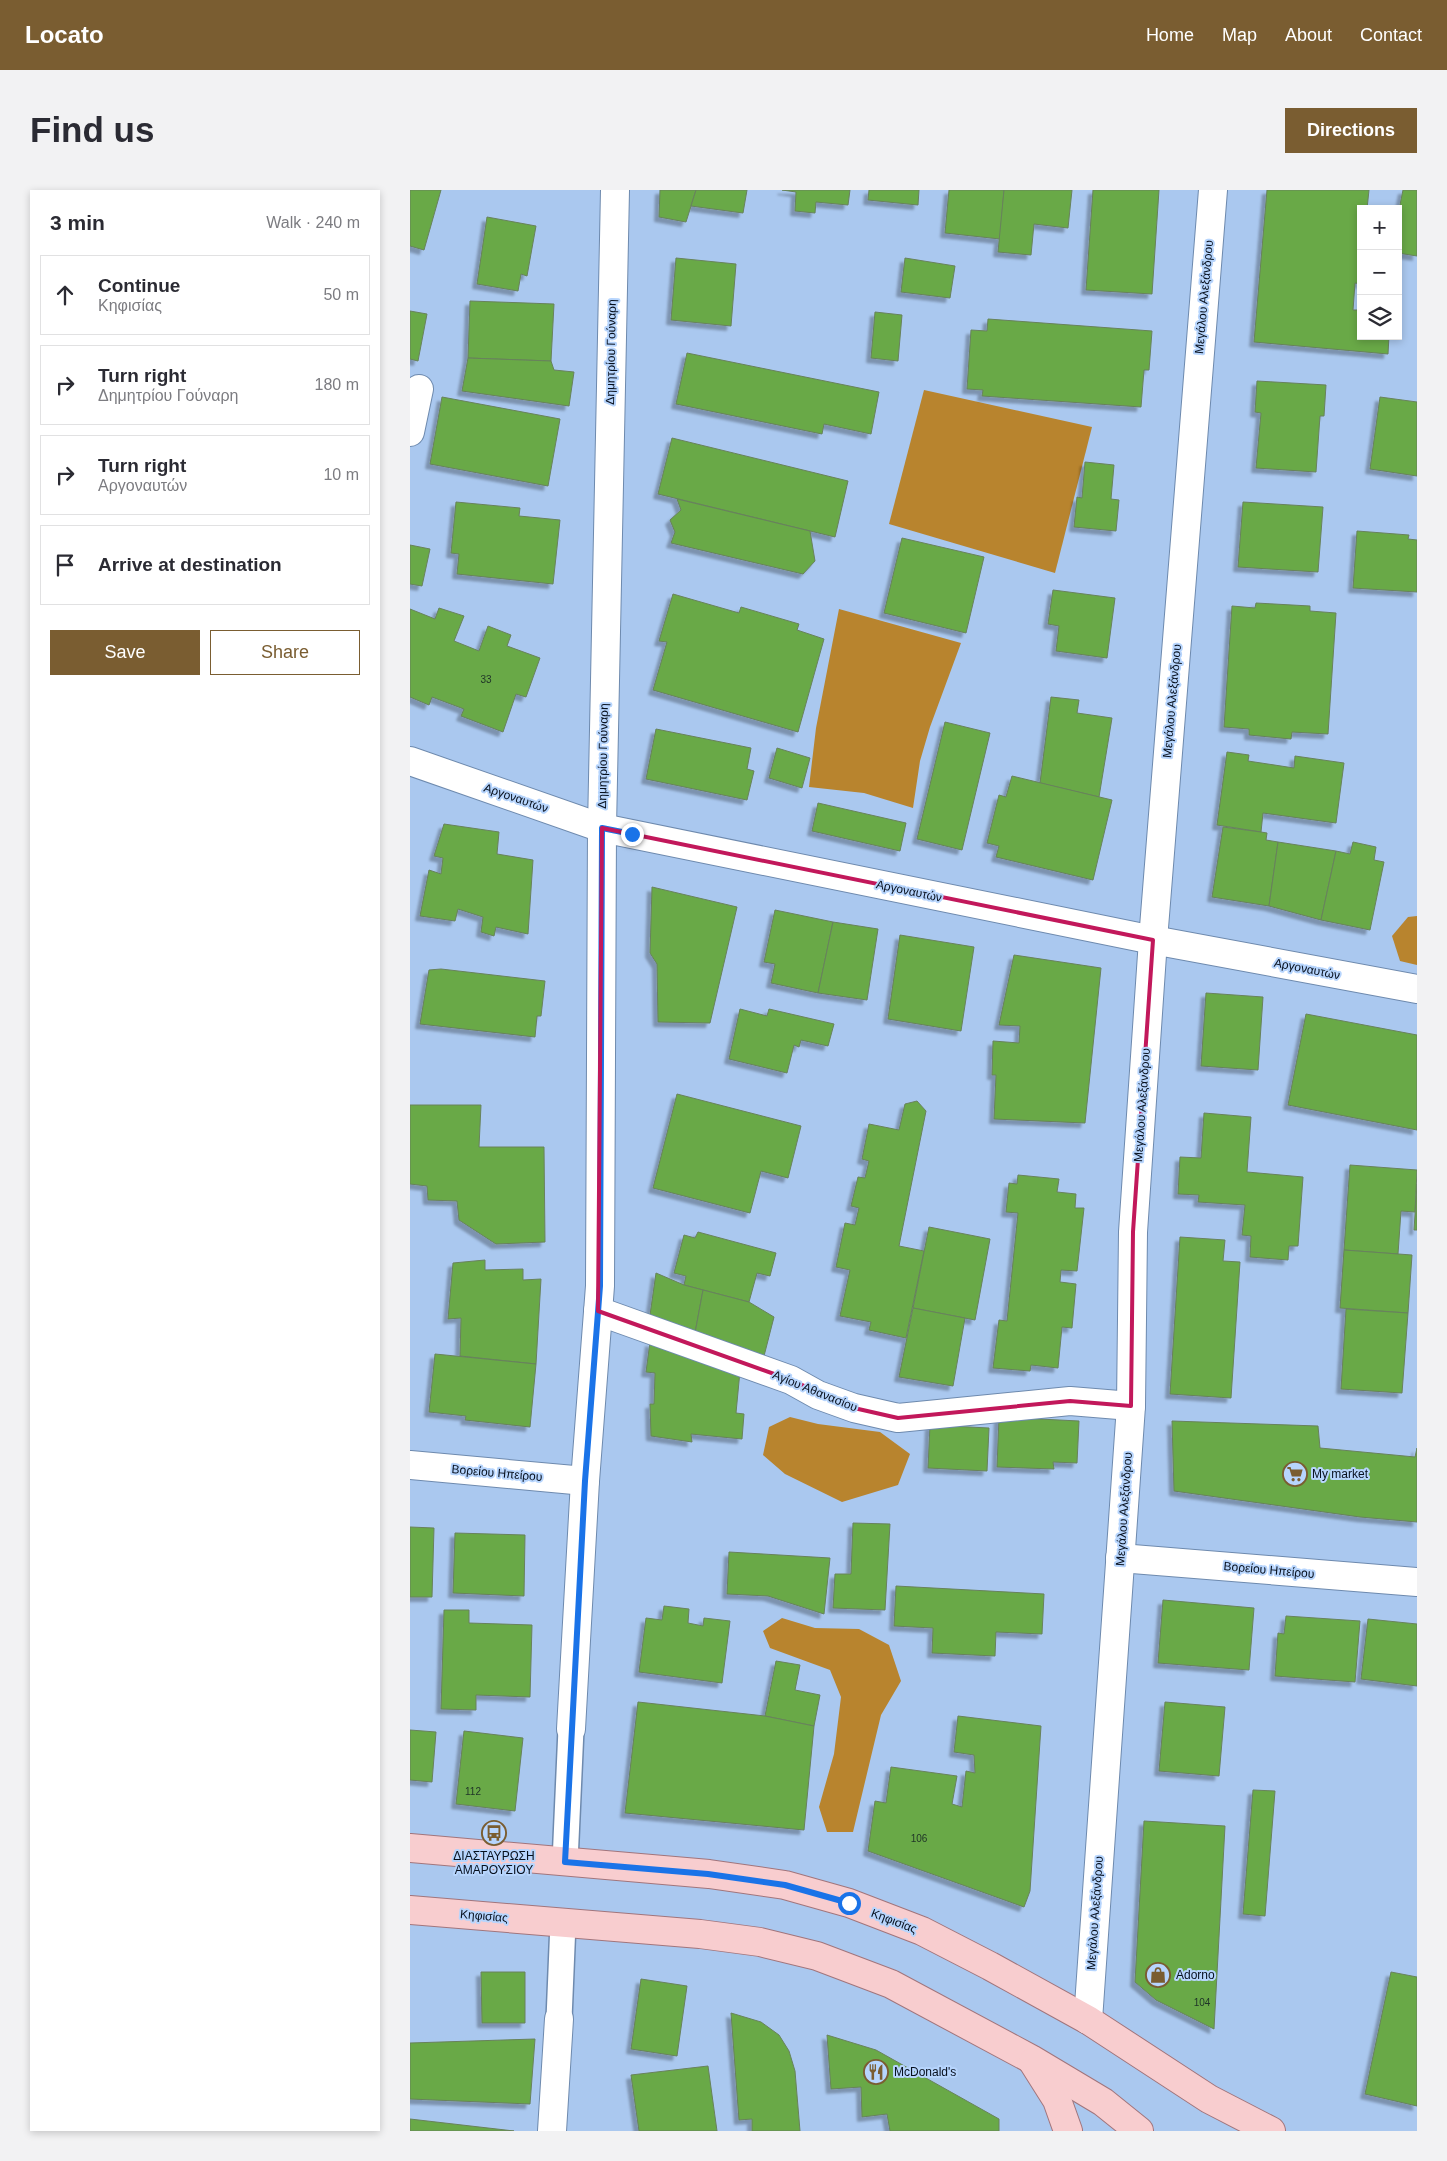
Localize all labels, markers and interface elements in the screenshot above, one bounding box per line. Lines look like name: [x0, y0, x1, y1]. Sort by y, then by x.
text: Locato: [25, 21, 104, 48]
text: Home: [1146, 25, 1194, 45]
text: Map: [1222, 25, 1257, 45]
text: About: [1285, 25, 1332, 45]
text: Contact: [1360, 25, 1422, 45]
button: Directions: [1285, 108, 1417, 153]
text: Find us: [30, 110, 154, 149]
map controls: [1357, 205, 1402, 340]
button: +: [1357, 205, 1402, 250]
text: 3 min: [50, 211, 105, 234]
text: Walk · 240 m: [266, 214, 360, 231]
street label: Μεγάλου Αλεξάνδρου: [1192, 240, 1216, 354]
button: −: [1357, 250, 1402, 295]
text: Continue: [98, 275, 180, 296]
icon: ahead: [51, 281, 79, 309]
text: 50 m: [323, 286, 359, 303]
button: layers: [1357, 295, 1402, 340]
text: Κηφισίας: [98, 297, 162, 314]
street label: Δημητρίου Γούναρη: [603, 299, 619, 405]
text: Turn right: [98, 365, 186, 386]
icon: right: [51, 371, 79, 399]
text: 180 m: [315, 376, 359, 393]
text: Δημητρίου Γούναρη: [98, 387, 238, 404]
text: Turn right: [98, 455, 186, 476]
icon: right: [51, 461, 79, 489]
text: 10 m: [323, 466, 359, 483]
text: Αργοναυτών: [98, 477, 187, 494]
icon: arrive: [51, 551, 79, 579]
text: Arrive at destination: [98, 554, 282, 575]
button: Save: [50, 630, 200, 675]
button: Share: [210, 630, 360, 675]
street label: Μεγάλου Αλεξάνδρου: [1160, 644, 1184, 758]
house number: 33: [480, 674, 492, 685]
street label: Δημητρίου Γούναρη: [595, 703, 611, 809]
street label: Αργοναυτών: [482, 780, 550, 816]
route end: [621, 823, 644, 846]
street label: Αργοναυτών: [875, 877, 943, 905]
street label: Αργοναυτών: [1273, 956, 1341, 982]
street label: Μεγάλου Αλεξάνδρου: [1131, 1048, 1153, 1162]
street label: Αγίου Αθανασίου: [771, 1368, 859, 1414]
street label: Μεγάλου Αλεξάνδρου: [1113, 1452, 1135, 1566]
supermarket icon: My market: [1282, 1461, 1308, 1487]
street label: Βορείου Ηπείρου: [451, 1462, 543, 1484]
place label: My market: [1312, 1467, 1369, 1481]
street label: Βορείου Ηπείρου: [1223, 1559, 1315, 1581]
house number: 112: [465, 1786, 481, 1797]
bus stop icon: ΔΙΑΣΤΑΥΡΩΣΗ ΑΜΑΡΟΥΣΙΟΥ: [481, 1820, 507, 1846]
house number: 106: [911, 1833, 928, 1844]
place label: ΔΙΑΣΤΑΥΡΩΣΗ ΑΜΑΡΟΥΣΙΟΥ: [453, 1849, 535, 1877]
street label: Μεγάλου Αλεξάνδρου: [1084, 1856, 1106, 1970]
route start: [838, 1892, 861, 1915]
street label: Κηφισίας: [869, 1906, 919, 1936]
street label: Κηφισίας: [460, 1907, 509, 1925]
shop icon: Adorno: [1145, 1962, 1171, 1988]
place label: Adorno: [1176, 1968, 1215, 1982]
house number: 104: [1194, 1997, 1211, 2008]
restaurant icon: McDonald's: [863, 2059, 889, 2085]
place label: McDonald's: [894, 2065, 956, 2079]

